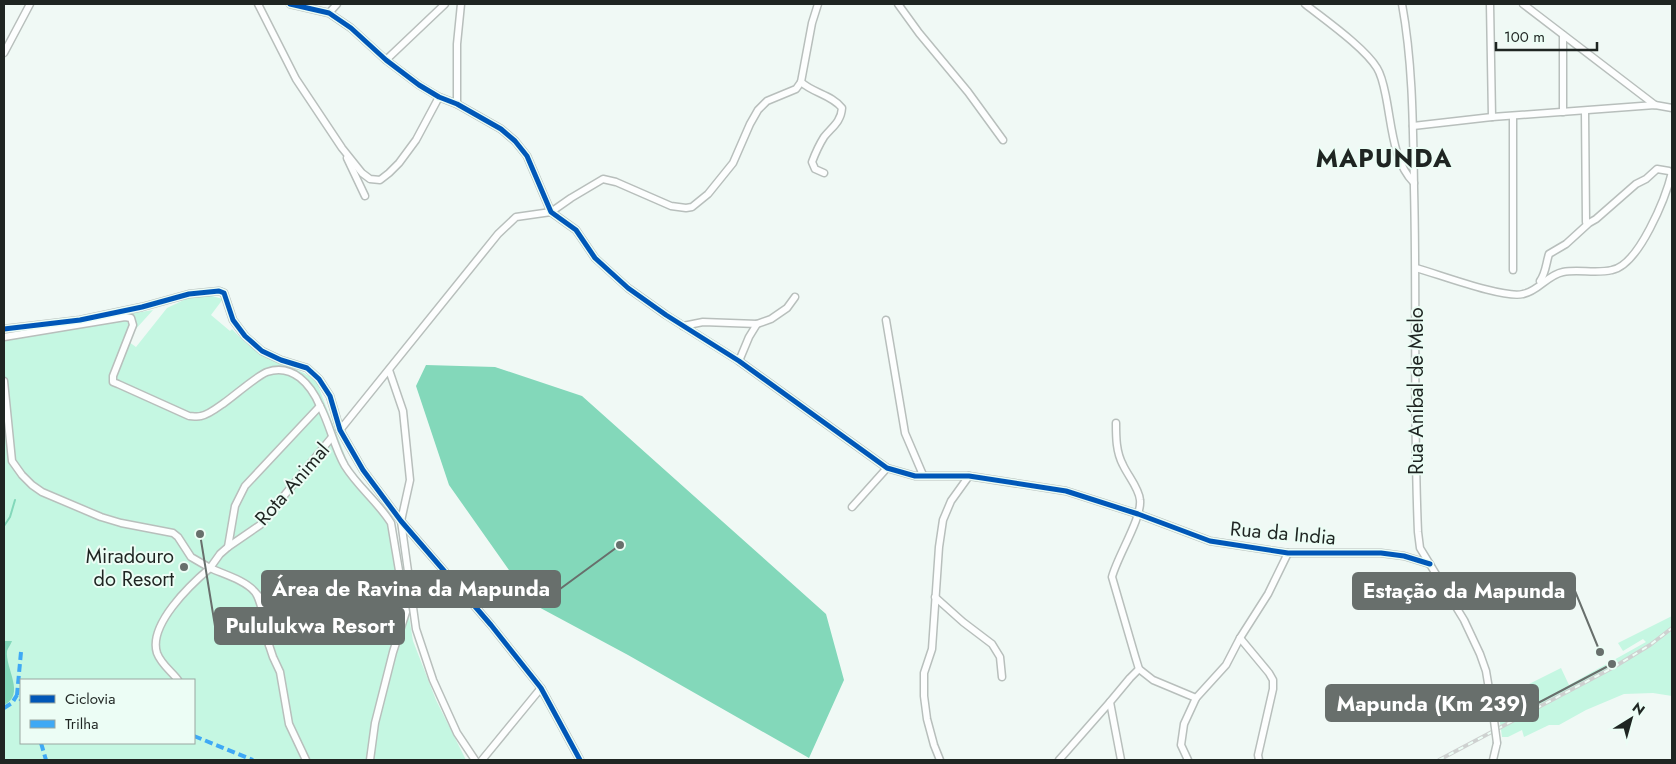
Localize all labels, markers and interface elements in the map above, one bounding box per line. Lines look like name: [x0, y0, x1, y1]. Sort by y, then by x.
scale bar: [1496, 20, 1597, 52]
text: 100 m: [1504, 26, 1545, 48]
district label: MAPUNDA: [1316, 140, 1452, 176]
street label: Rua Aníbal de Melo: [1402, 307, 1431, 475]
street label: Rota Animal: [248, 437, 337, 532]
street label: Rua da India: [1229, 514, 1337, 553]
place label: Miradouro do Resort: [86, 542, 174, 594]
marker: Miradouro do Resort: [178, 561, 190, 573]
callout: Área de Ravina da Mapunda: [262, 571, 560, 607]
callout: Estação da Mapunda: [1353, 573, 1575, 609]
text: Área de Ravina da Mapunda: [271, 574, 550, 604]
text: Estação da Mapunda: [1363, 576, 1565, 606]
callout: Pululukwa Resort: [215, 608, 404, 644]
text: Pululukwa Resort: [225, 611, 395, 641]
legend: [20, 679, 195, 744]
callout: Mapunda (Km 239): [1326, 685, 1538, 721]
text: Ciclovia: [65, 688, 115, 710]
text: Mapunda (Km 239): [1336, 689, 1528, 719]
north arrow: [1606, 694, 1656, 744]
text: N: [1628, 697, 1649, 720]
text: Trilha: [65, 713, 98, 735]

